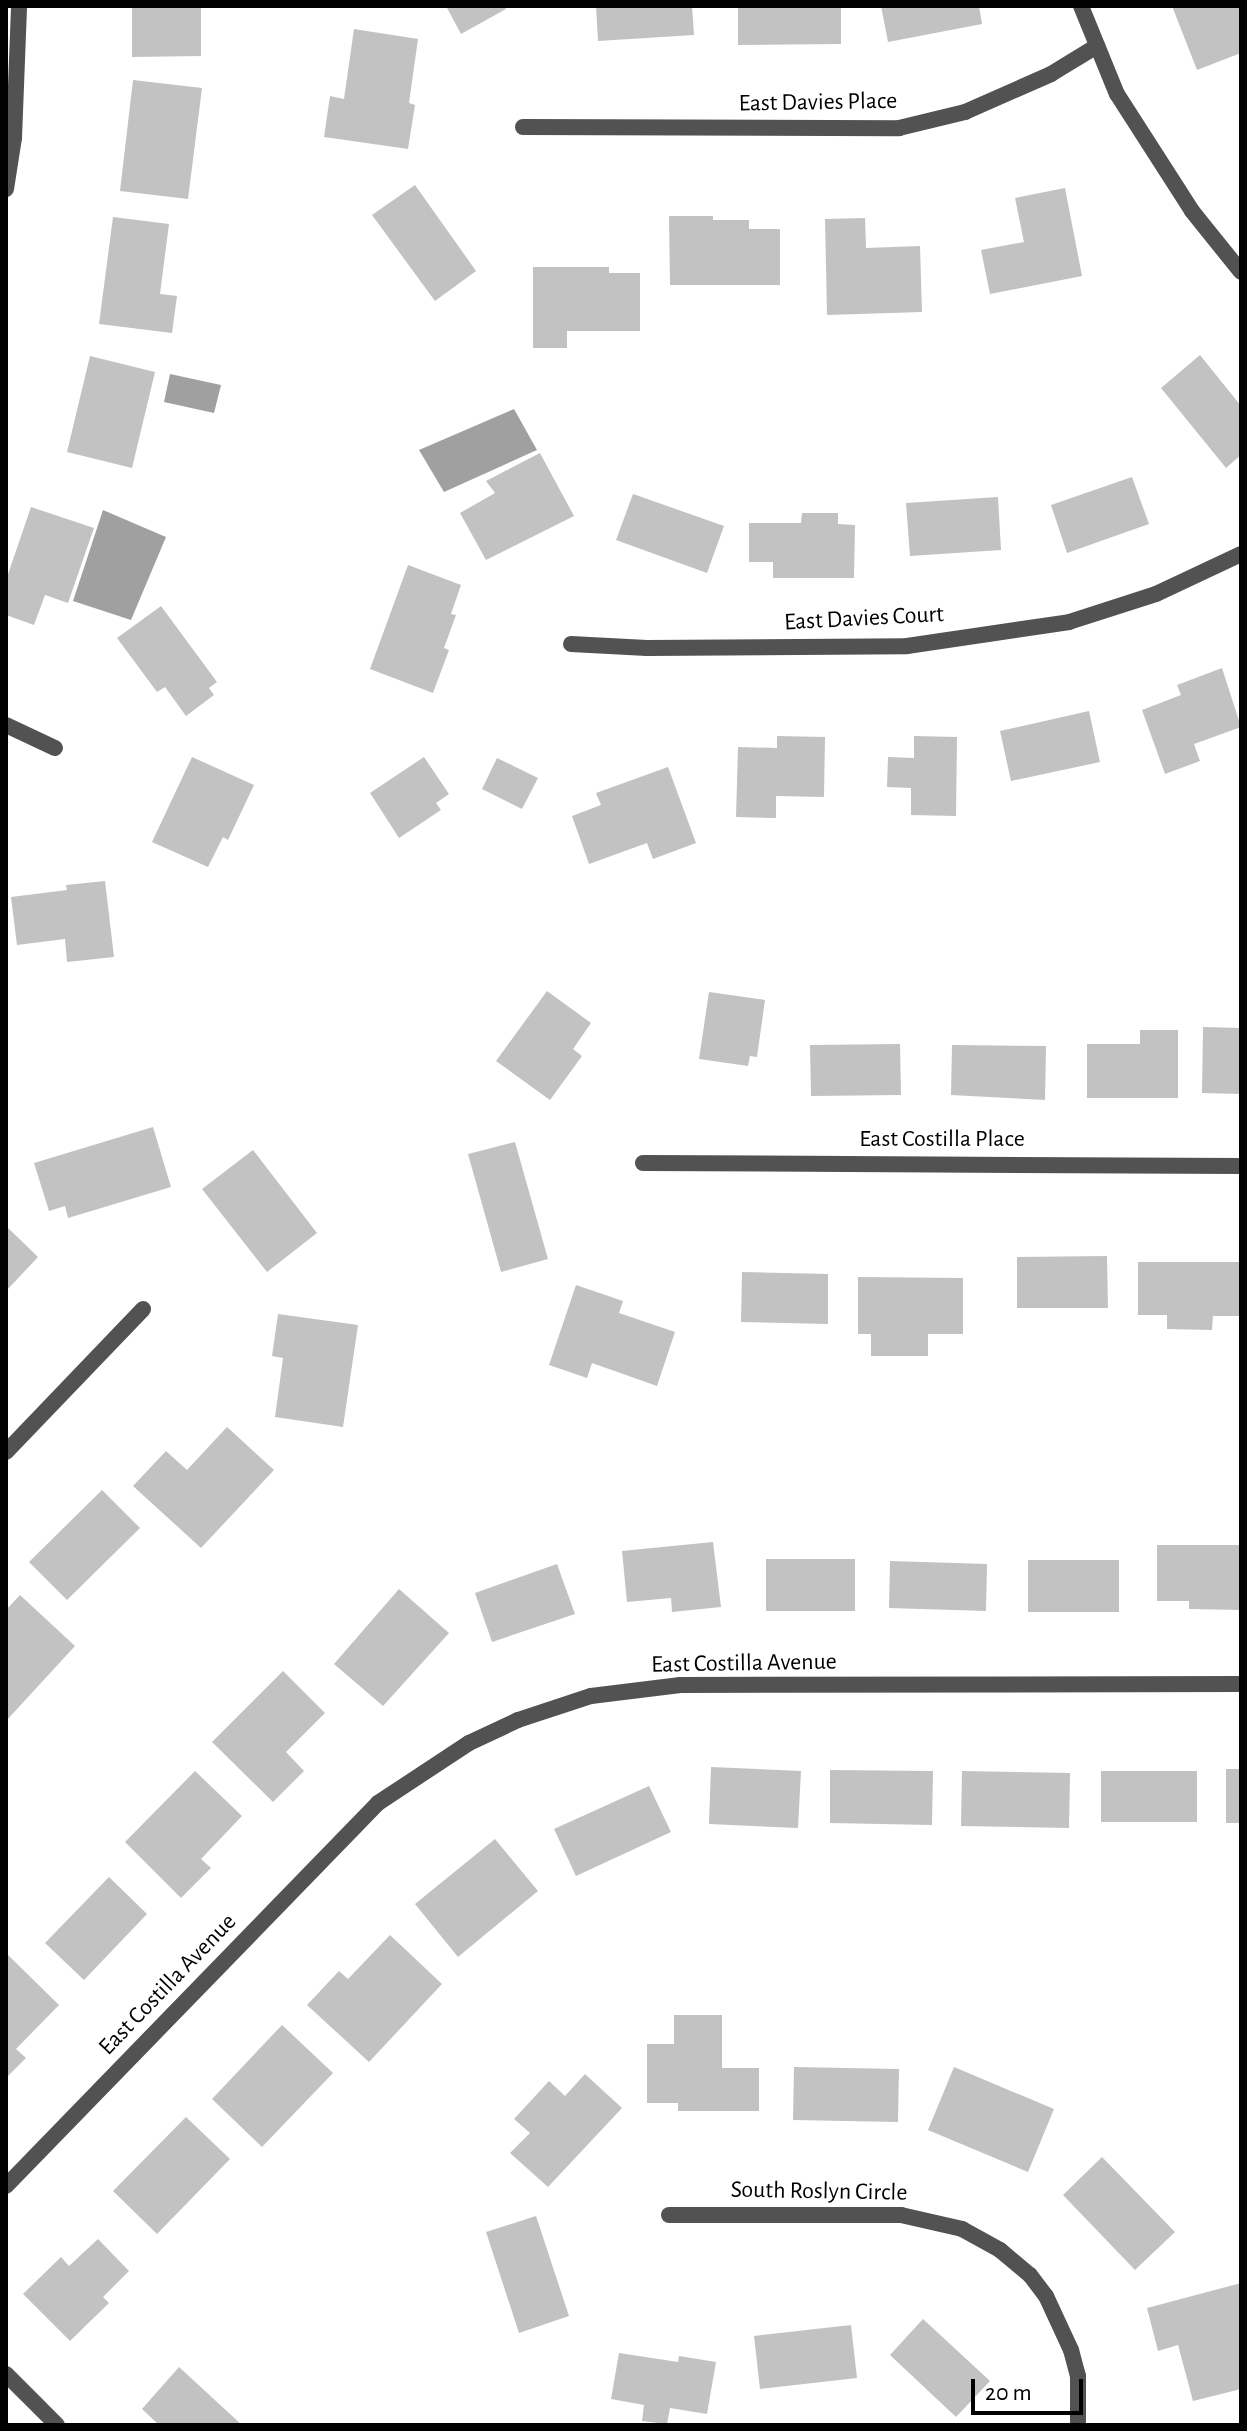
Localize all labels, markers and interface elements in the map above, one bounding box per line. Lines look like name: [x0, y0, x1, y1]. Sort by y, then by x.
street label: East Davies Place: [738, 87, 898, 119]
street label: East Davies Court: [783, 600, 945, 638]
street label: East Costilla Place: [859, 1126, 1025, 1154]
street label: East Costilla Avenue: [651, 1648, 837, 1680]
street label: East Costilla Avenue: [93, 1908, 243, 2062]
street label: South Roslyn Circle: [730, 2176, 908, 2208]
scale bar: [975, 2363, 1087, 2413]
text: 20 m: [985, 2381, 1032, 2405]

